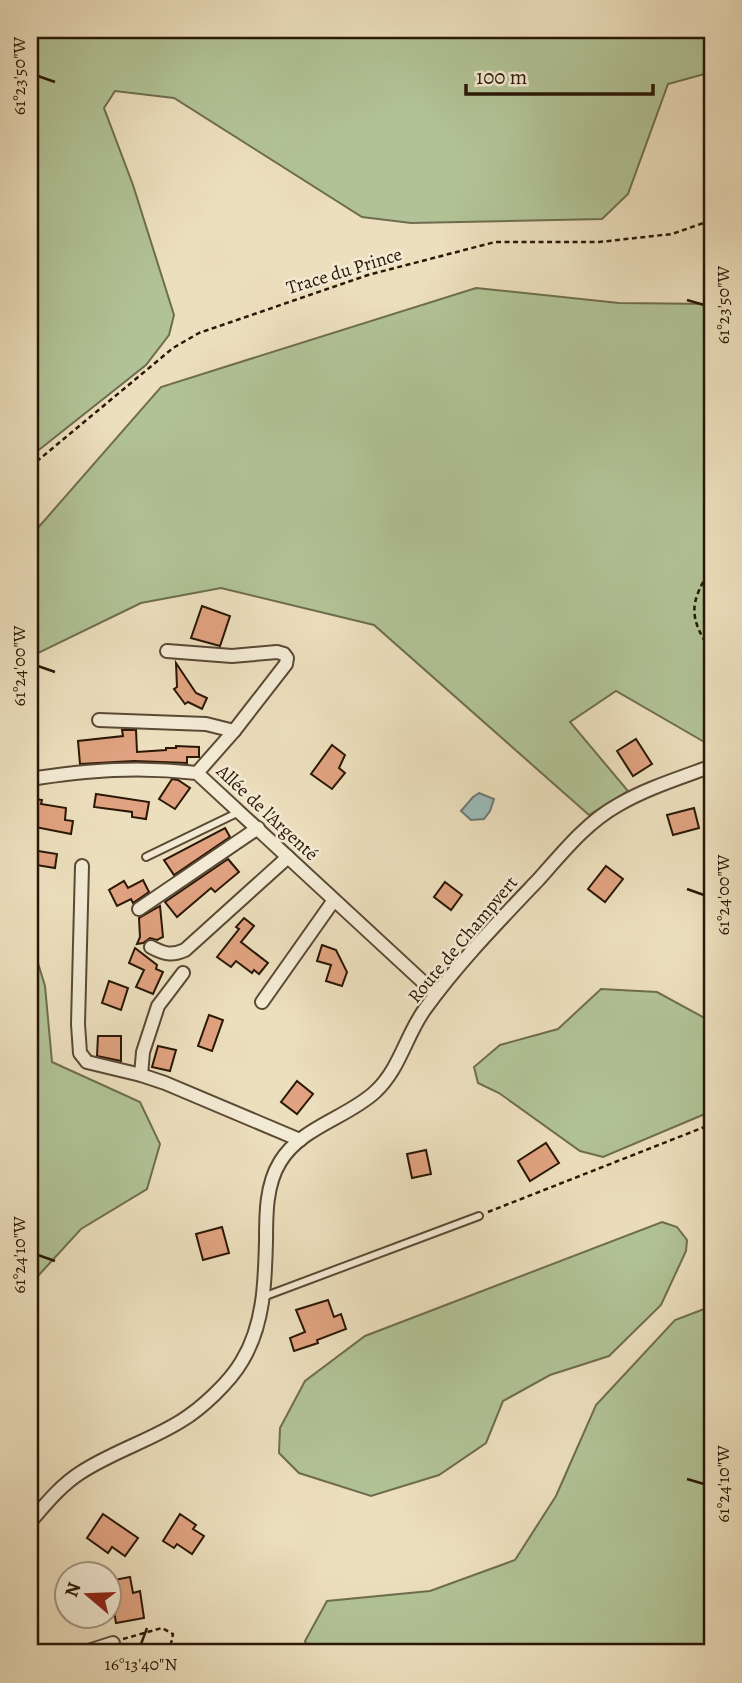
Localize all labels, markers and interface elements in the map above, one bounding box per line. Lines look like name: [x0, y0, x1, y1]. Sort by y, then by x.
text: 61°23'50"W: [7, 36, 31, 115]
scale bar: [466, 52, 653, 96]
text: 100 m: [476, 63, 527, 91]
street label: Trace du Prince: [283, 241, 405, 301]
text: 61°23'50"W: [711, 265, 735, 344]
text: 61°24'00"W: [7, 625, 31, 707]
street label: Allée de l'Argenté: [210, 758, 324, 867]
text: 61°24'00"W: [711, 854, 735, 936]
street label: Route de Champvert: [402, 871, 524, 1009]
text: 61°24'10"W: [7, 1216, 31, 1294]
text: 61°24'10"W: [711, 1445, 735, 1523]
north arrow: [52, 1560, 122, 1630]
text: N: [58, 1579, 87, 1601]
text: 16°13'40"N: [105, 1652, 177, 1676]

